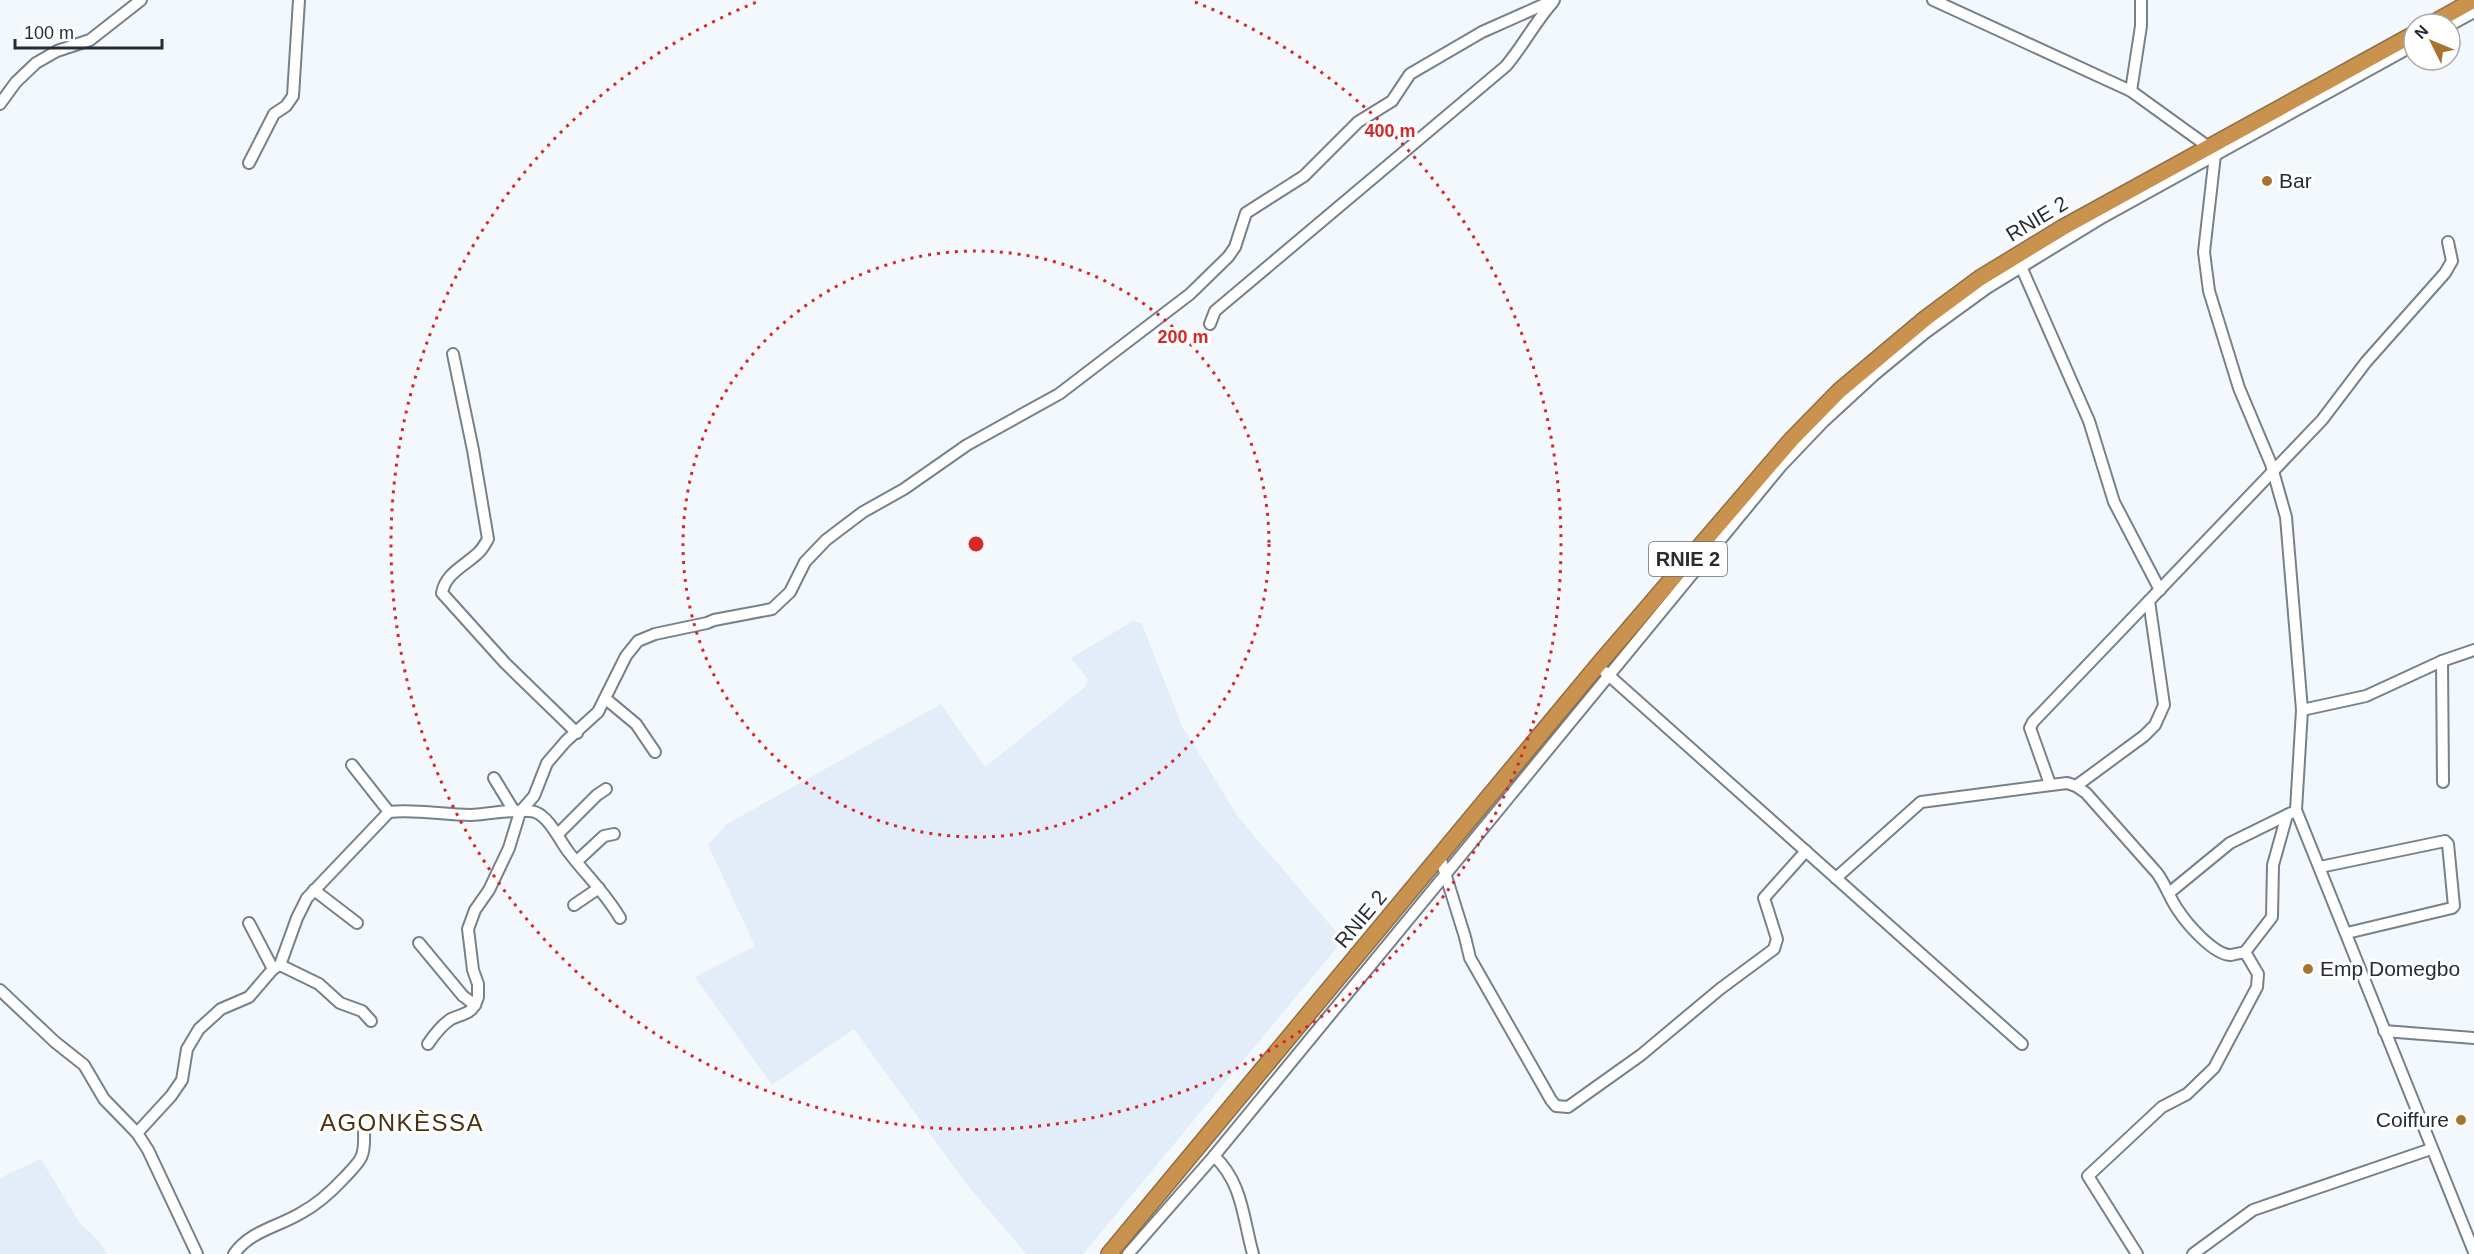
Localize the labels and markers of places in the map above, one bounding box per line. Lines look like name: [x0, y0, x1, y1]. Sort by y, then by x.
place label: Bar: [2279, 169, 2312, 192]
marker: Bar: [2260, 174, 2274, 188]
centre of rings: [966, 534, 986, 554]
place label: Emp Domegbo: [2320, 957, 2460, 980]
marker: Emp Domegbo: [2301, 962, 2315, 976]
place label: Coiffure: [2376, 1108, 2449, 1131]
marker: Coiffure: [2454, 1113, 2468, 1127]

